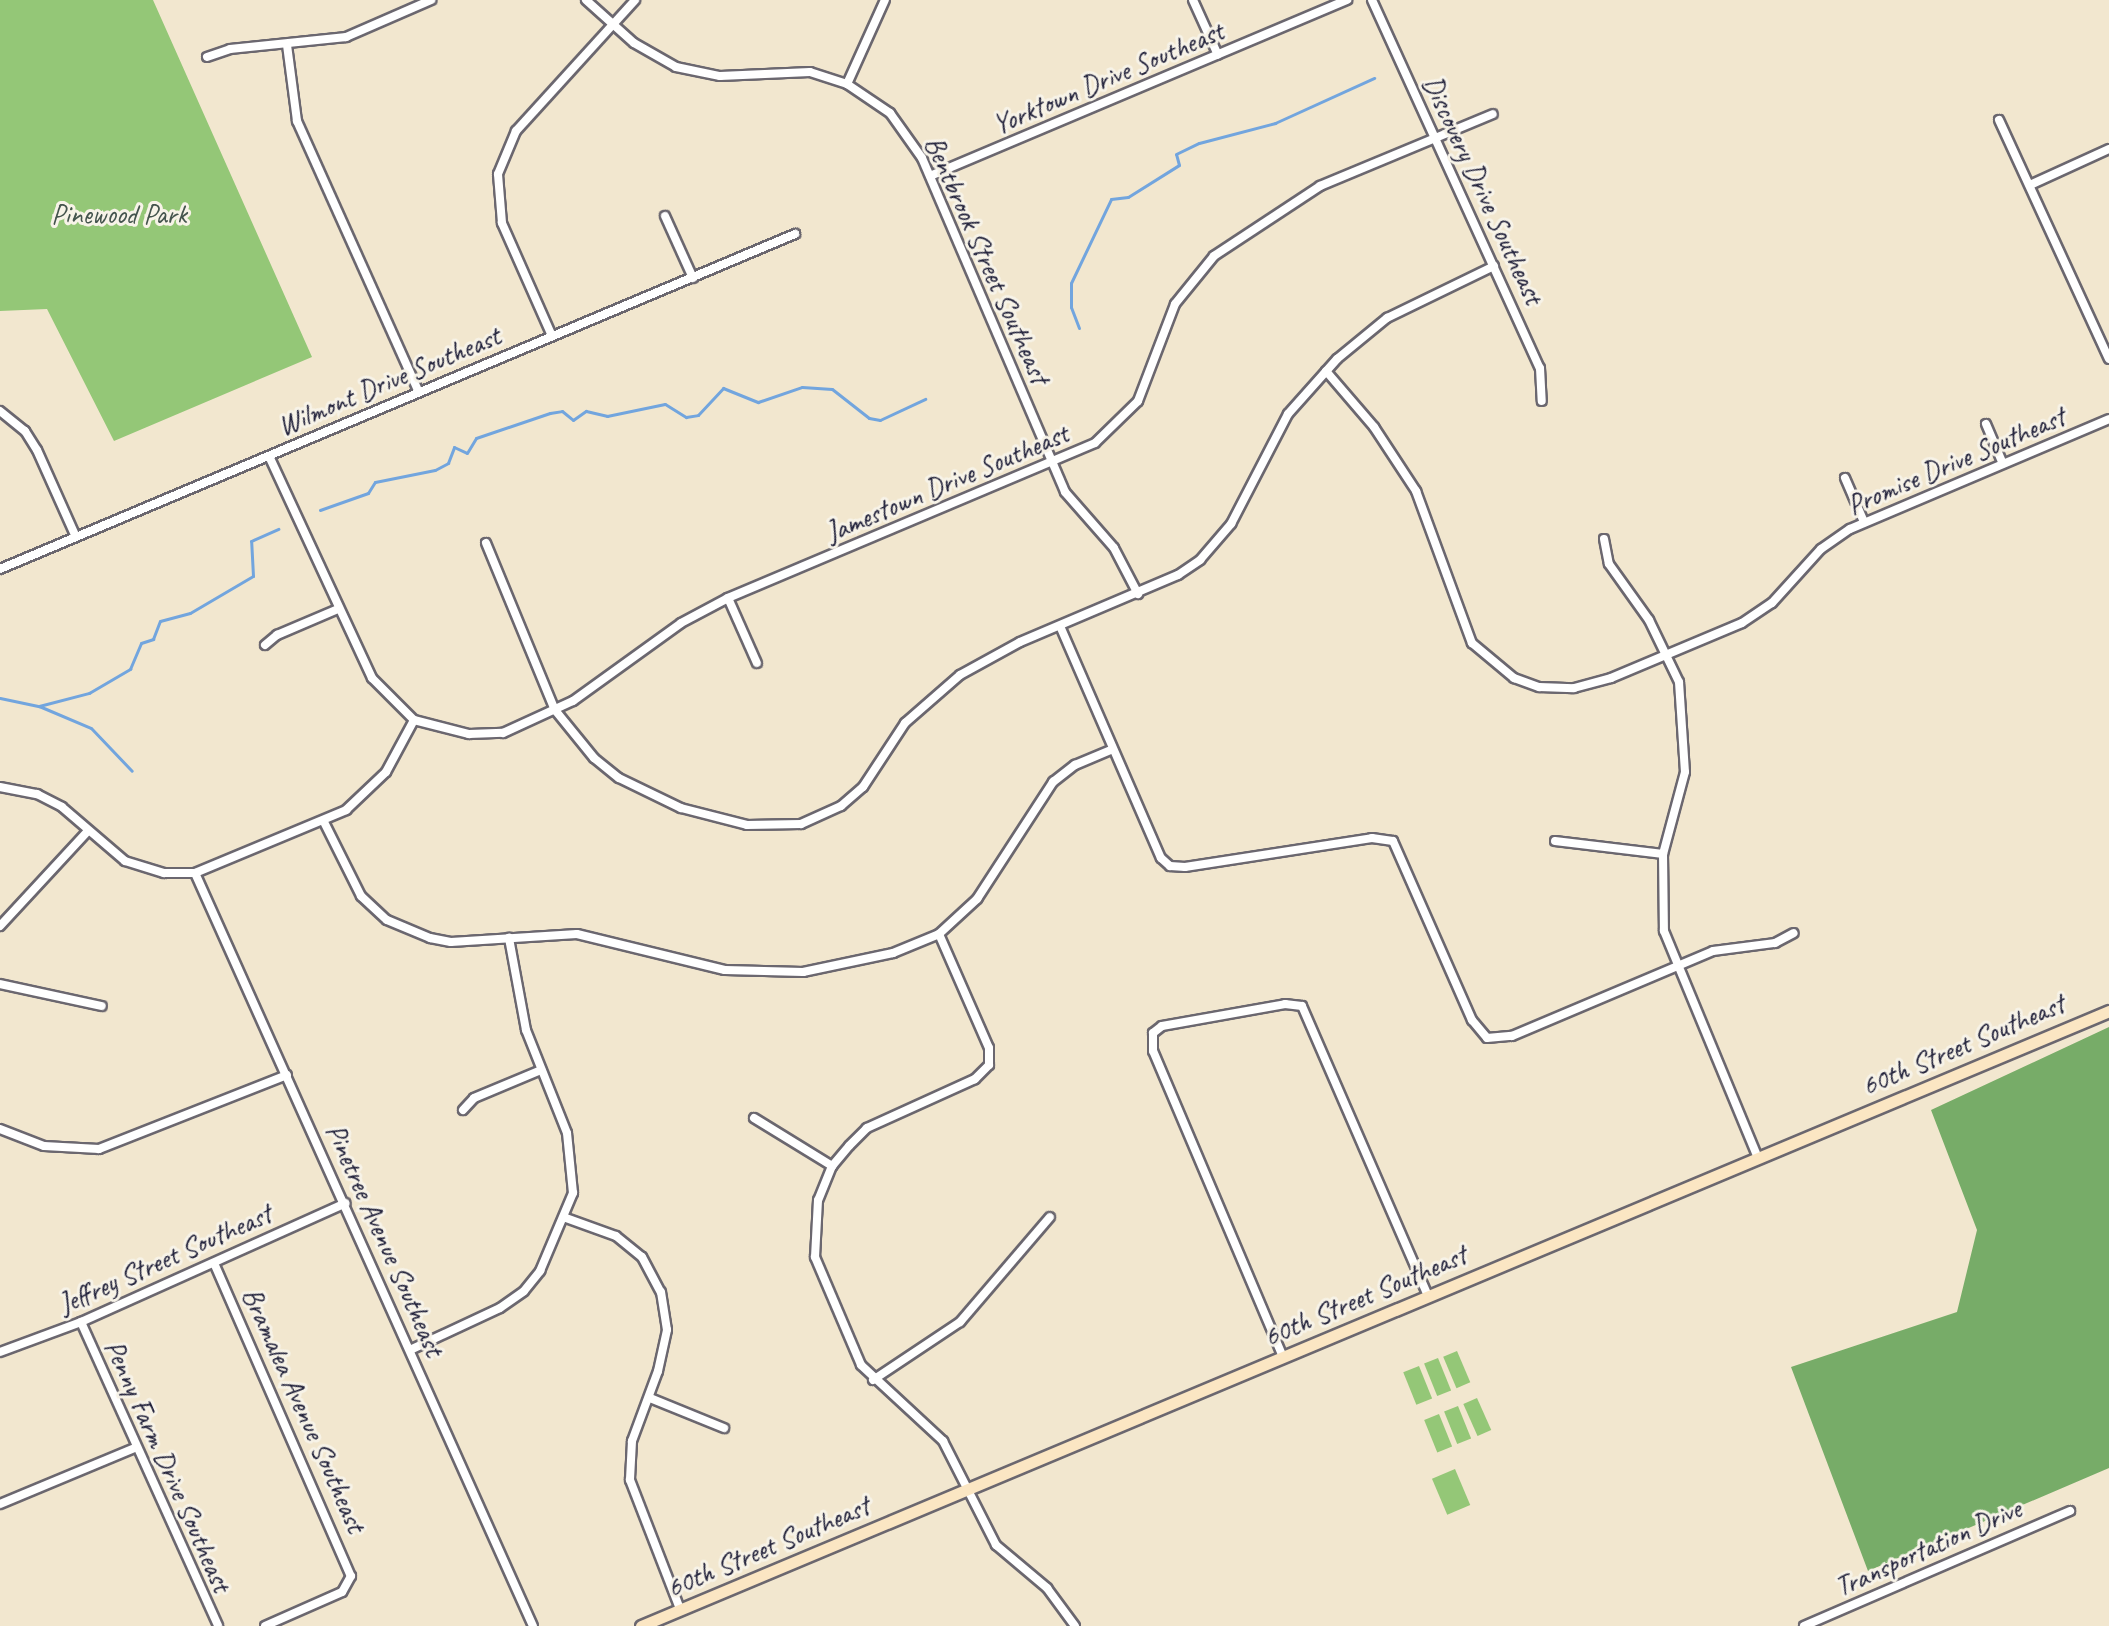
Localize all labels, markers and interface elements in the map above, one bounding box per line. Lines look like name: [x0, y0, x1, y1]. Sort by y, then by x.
street label: Yorktown Drive Southeast: [987, 14, 1229, 142]
street label: Discovery Drive Southeast: [1415, 70, 1551, 310]
street label: Bentbrook Street Southeast: [917, 131, 1057, 389]
park label: Pinewood Park: [51, 197, 187, 231]
street label: Wilmont Drive Southeast: [272, 319, 506, 443]
street label: Promise Drive Southeast: [1842, 400, 2070, 522]
street label: Jamestown Drive Southeast: [820, 417, 1074, 549]
street label: 60th Street Southeast: [1856, 987, 2070, 1103]
street label: Pinetree Avenue Southeast: [319, 1118, 451, 1362]
street label: Jeffrey Street Southeast: [53, 1197, 277, 1321]
street label: 60th Street Southeast: [1258, 1238, 1472, 1354]
street label: Bramalea Avenue Southeast: [235, 1282, 373, 1538]
street label: Penny Farm Drive Southeast: [97, 1334, 239, 1598]
street label: 60th Street Southeast: [661, 1489, 875, 1605]
street label: Transportation Drive: [1830, 1492, 2026, 1604]

